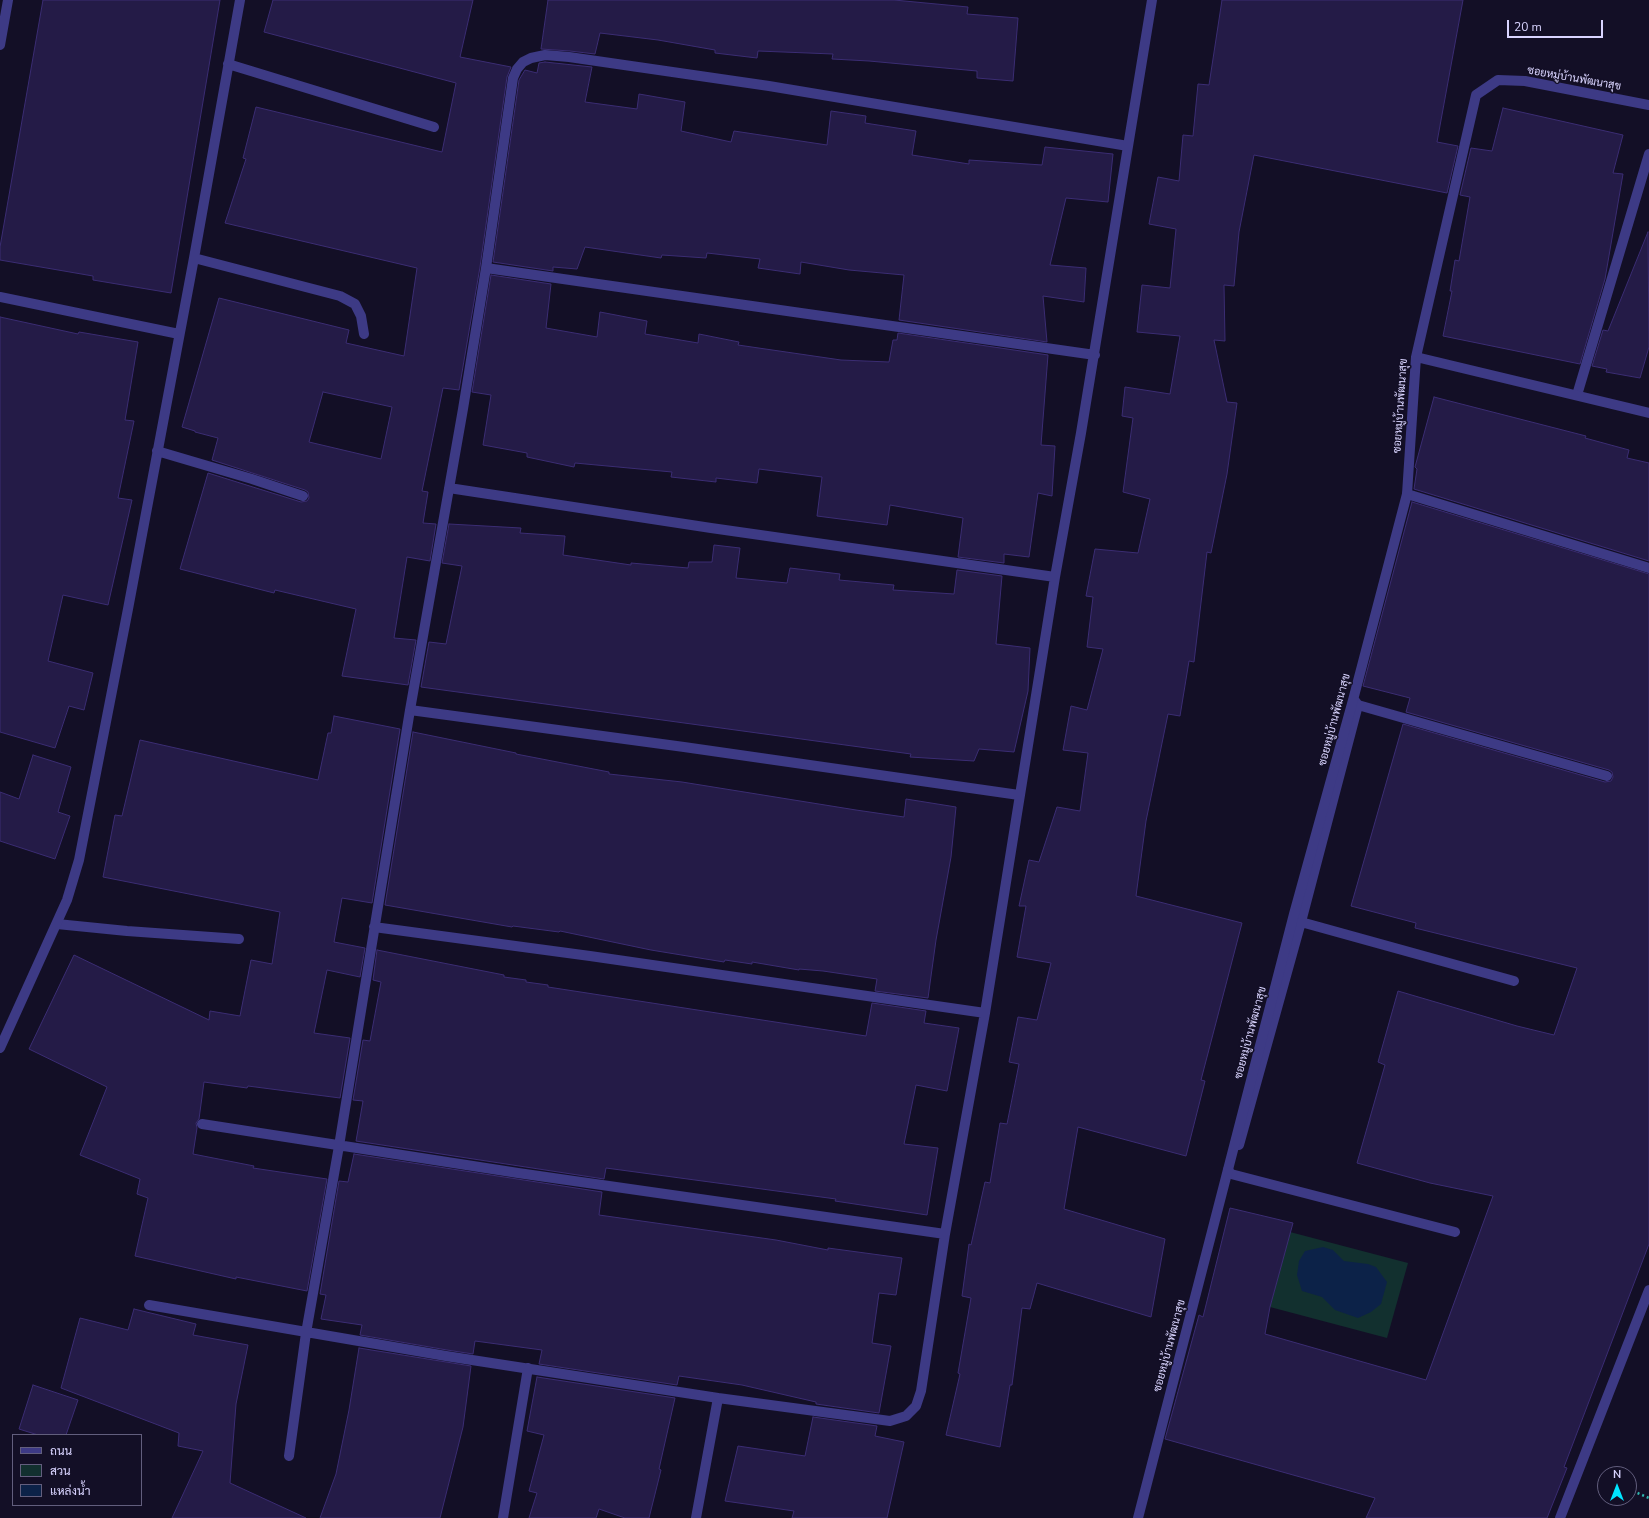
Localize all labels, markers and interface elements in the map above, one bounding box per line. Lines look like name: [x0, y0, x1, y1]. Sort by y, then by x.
scale bar: [1509, 12, 1605, 38]
text: 20 m: [1514, 19, 1542, 35]
street label: ซอยหมู่บ้านพัฒนาสุข: [1526, 64, 1622, 94]
street label: ซอยหมู่บ้านพัฒนาสุข: [1391, 358, 1411, 454]
street label: ซอยหมู่บ้านพัฒนาสุข: [1316, 672, 1354, 768]
street label: ซอยหมู่บ้านพัฒนาสุข: [1232, 985, 1270, 1081]
street label: ซอยหมู่บ้านพัฒนาสุข: [1151, 1298, 1189, 1394]
legend: [12, 1434, 142, 1506]
text: ถนน: [50, 1443, 72, 1459]
text: สวน: [50, 1463, 71, 1479]
north arrow: [1597, 1466, 1637, 1506]
text: N: [1613, 1467, 1621, 1482]
text: แหล่งน้ำ: [50, 1483, 90, 1499]

